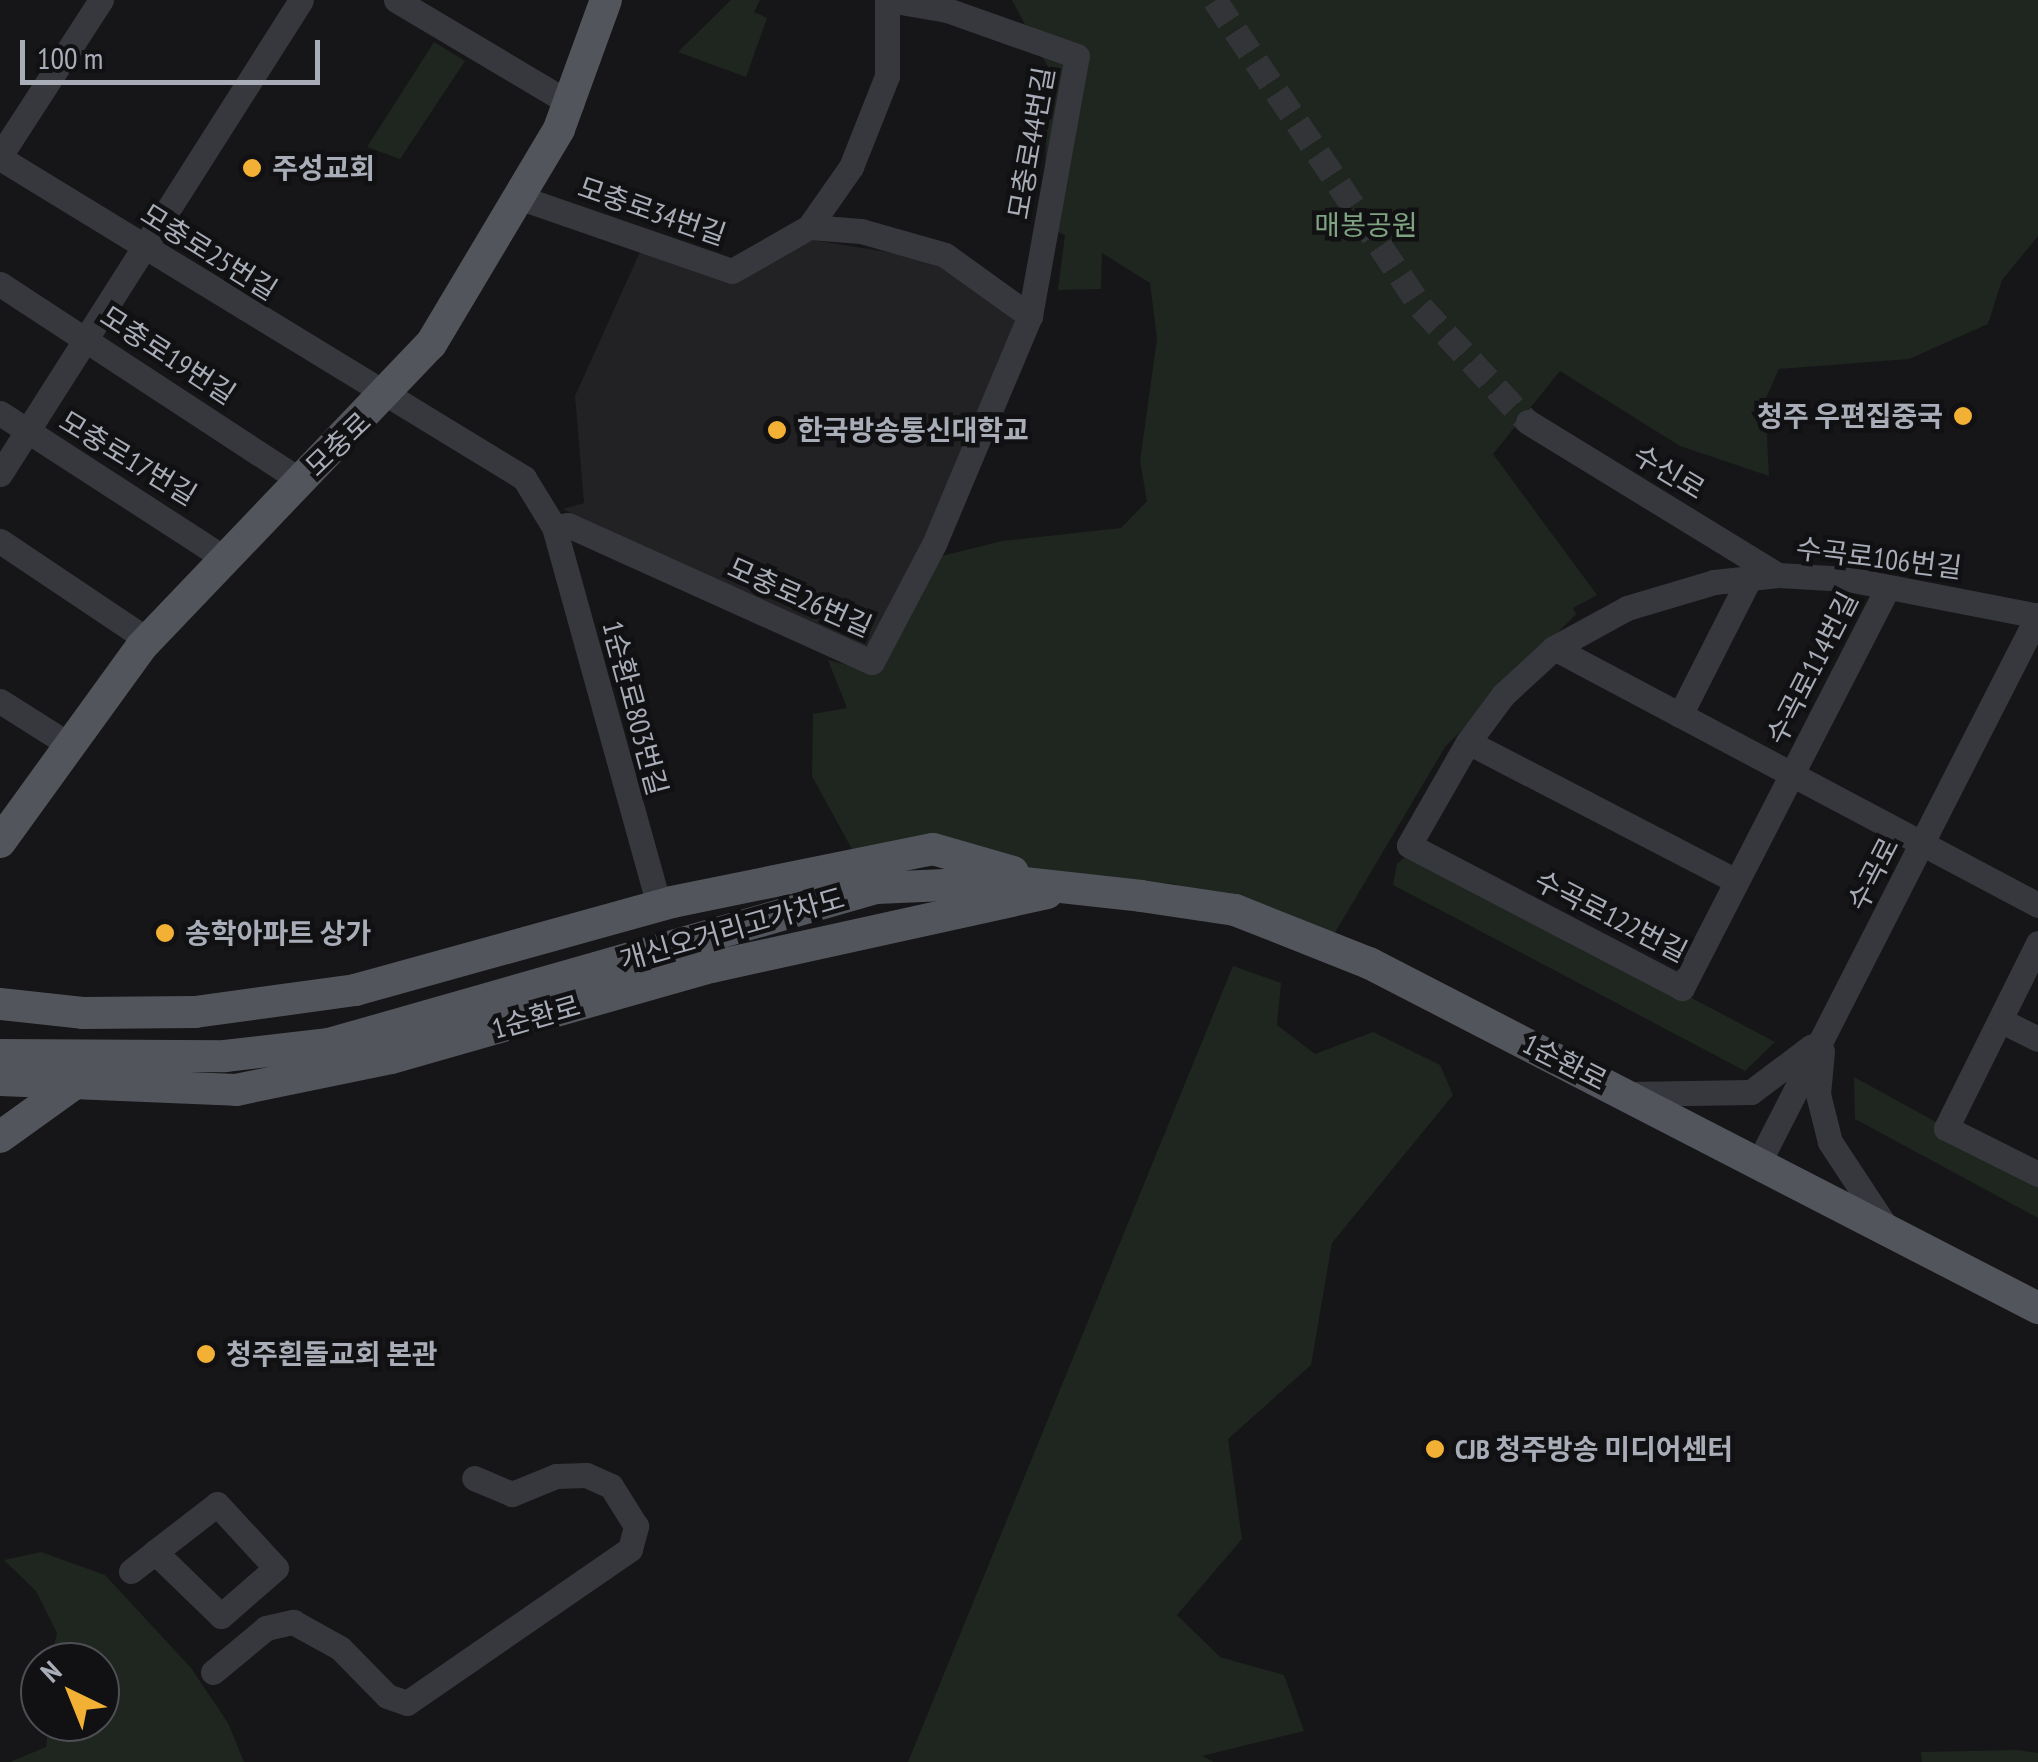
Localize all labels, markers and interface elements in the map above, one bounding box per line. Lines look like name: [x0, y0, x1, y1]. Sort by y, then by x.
scale bar: [25, 20, 325, 82]
text: 100 m: [37, 38, 103, 77]
street label: 모충로44번길: [1001, 64, 1061, 222]
place label: 주성교회: [272, 151, 375, 185]
marker: 주성교회: [241, 157, 263, 179]
street label: 모충로34번길: [574, 170, 730, 252]
street label: 모충로25번길: [135, 197, 283, 307]
park label: 매봉공원: [1314, 208, 1418, 242]
street label: 모충로19번길: [94, 299, 242, 411]
place label: 청주 우편집중국: [1757, 399, 1943, 433]
street label: 모충로17번길: [53, 404, 203, 512]
street label: 모충로: [299, 405, 377, 483]
marker: 청주 우편집중국: [1952, 405, 1974, 427]
place label: 한국방송통신대학교: [797, 413, 1029, 447]
marker: 한국방송통신대학교: [766, 419, 788, 441]
street label: 수신로: [1627, 438, 1711, 506]
street label: 수곡로106번길: [1794, 531, 1964, 585]
street label: 모충로26번길: [723, 550, 877, 644]
street label: 수곡로114번길: [1759, 586, 1865, 750]
street label: 1순환로803번길: [596, 617, 674, 799]
street label: 수곡로: [1840, 832, 1906, 916]
street label: 수곡로122번길: [1529, 863, 1693, 969]
street label: 개신오거리고가차도: [616, 881, 848, 977]
place label: 송학아파트 상가: [185, 916, 371, 950]
marker: 송학아파트 상가: [154, 922, 176, 944]
street label: 1순환로: [488, 988, 584, 1046]
street label: 1순환로: [1517, 1027, 1613, 1097]
place label: 청주흰돌교회 본관: [226, 1337, 438, 1371]
marker: 청주흰돌교회 본관: [195, 1343, 217, 1365]
place label: CJB 청주방송 미디어센터: [1455, 1432, 1733, 1466]
marker: CJB 청주방송 미디어센터: [1424, 1438, 1446, 1460]
north arrow: [20, 1642, 120, 1742]
text: N: [32, 1652, 69, 1690]

